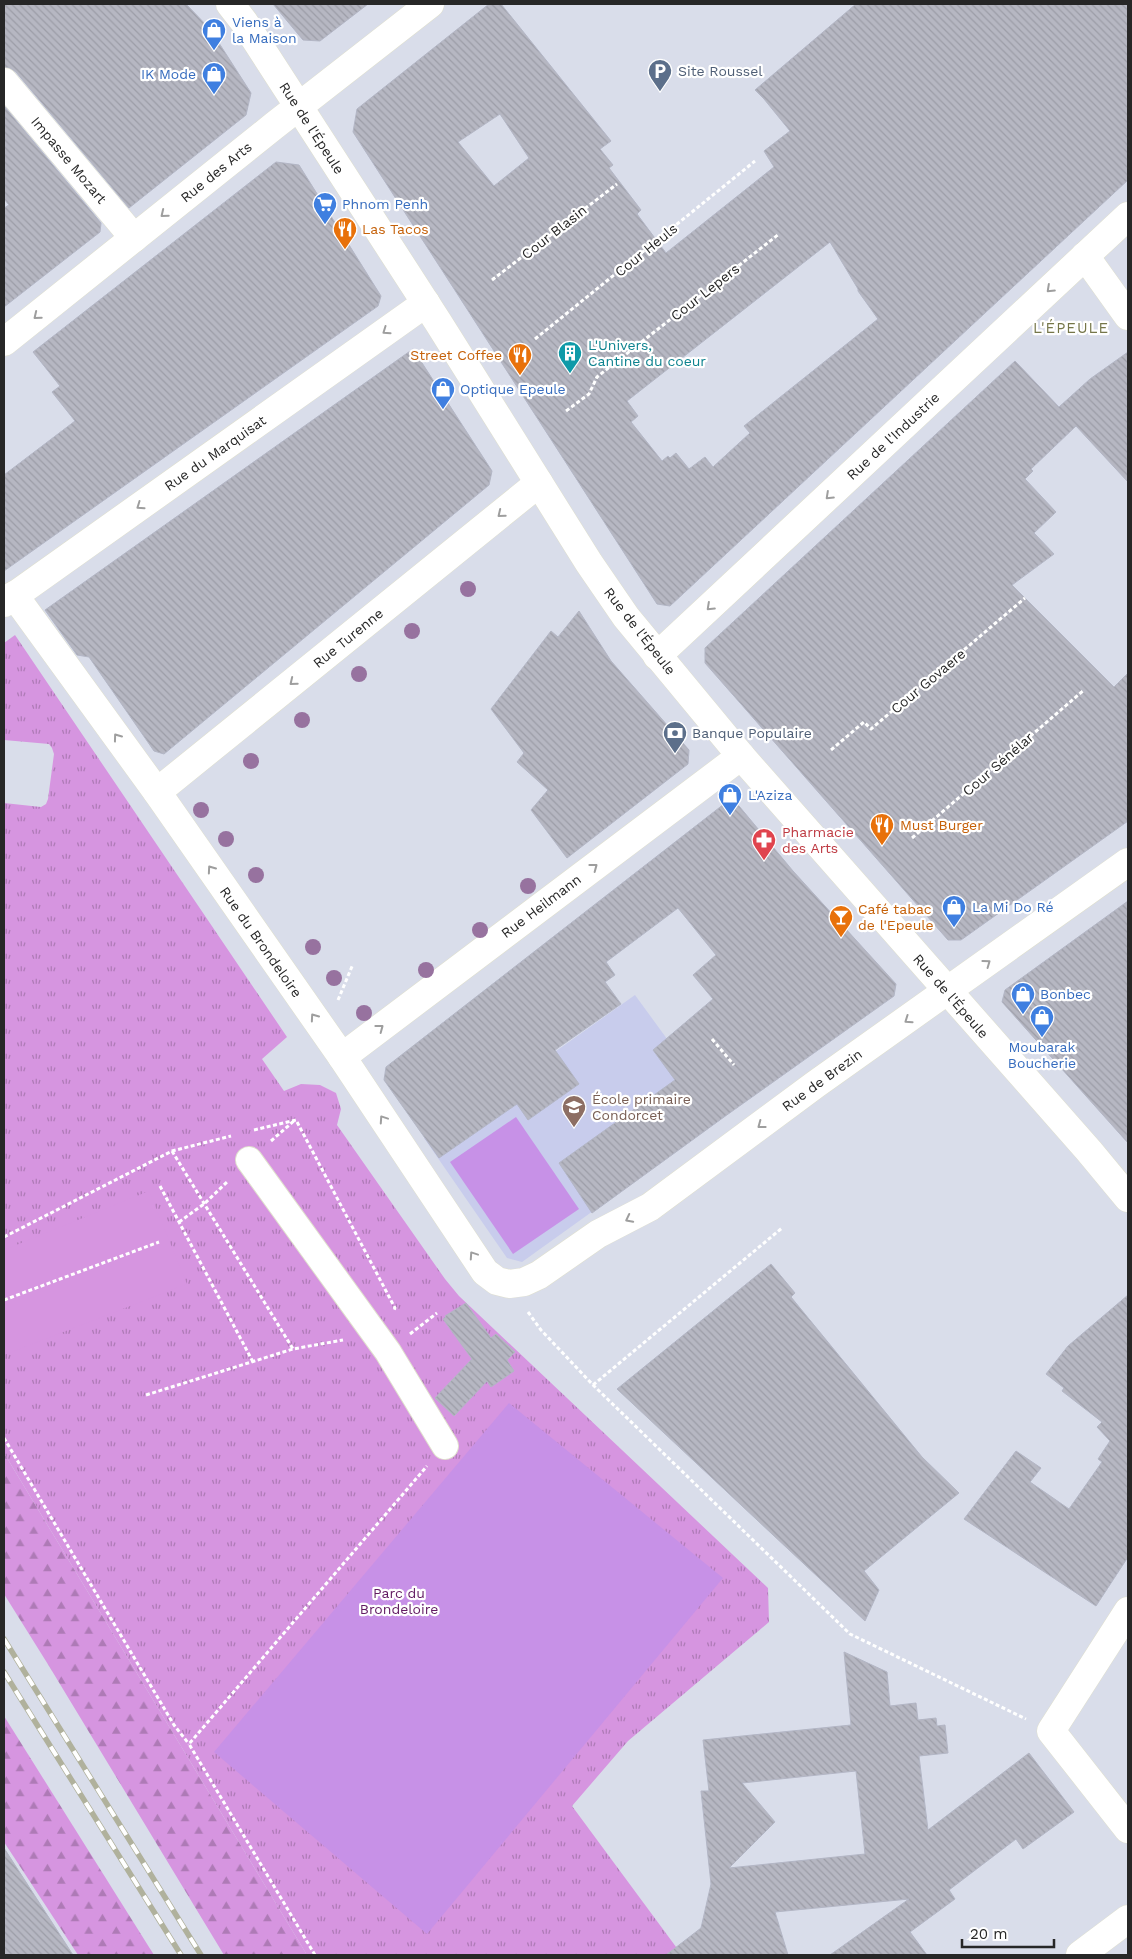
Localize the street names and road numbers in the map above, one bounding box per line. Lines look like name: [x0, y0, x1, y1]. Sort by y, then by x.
street label: Rue de l'Épeule: [276, 79, 348, 177]
street label: Impasse Mozart: [28, 113, 110, 207]
street label: Rue des Arts: [177, 138, 255, 206]
street label: Cour Blasin: [518, 202, 590, 262]
street label: Cour Heuls: [612, 220, 680, 280]
street label: Cour Lepers: [667, 260, 743, 324]
street label: Rue de l'Industrie: [844, 389, 942, 483]
street label: Rue du Marquisat: [161, 412, 269, 494]
street label: Rue de l'Épeule: [601, 584, 679, 678]
street label: Rue Turenne: [310, 605, 386, 671]
street label: Cour Govaere: [888, 645, 968, 717]
street label: Cour Sénélar: [959, 729, 1037, 799]
street label: Rue Heilmann: [498, 871, 584, 941]
street label: Rue du Brondeloire: [217, 884, 305, 1000]
street label: Rue de l'Épeule: [910, 951, 992, 1041]
street label: Rue de Brezin: [779, 1046, 865, 1114]

